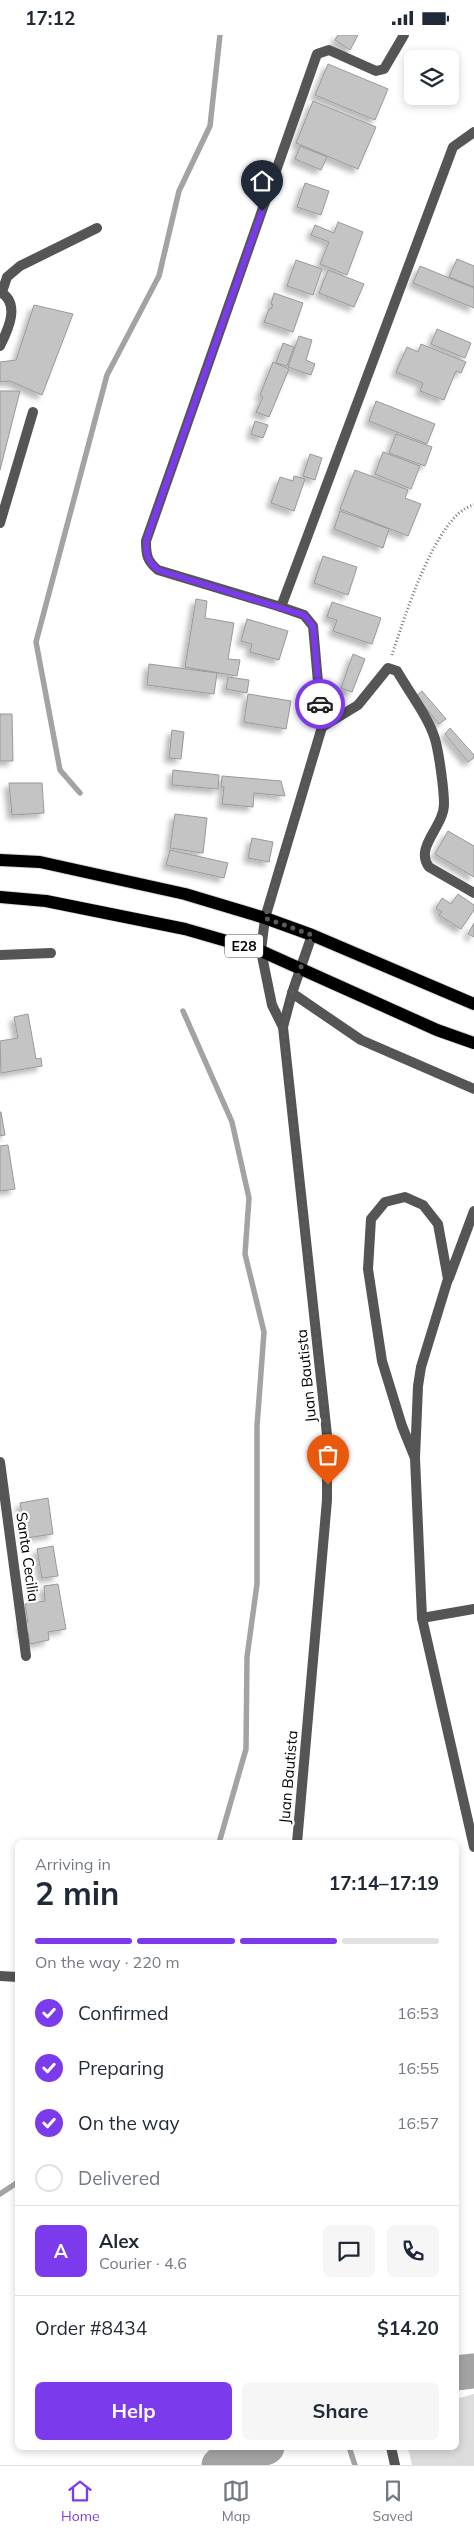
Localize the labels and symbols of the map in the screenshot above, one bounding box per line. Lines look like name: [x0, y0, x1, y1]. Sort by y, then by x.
pin: [241, 160, 283, 211]
courier: [295, 679, 345, 729]
road number: E28: [225, 934, 263, 957]
street label: Juan Bautista: [292, 1328, 320, 1424]
pin: [307, 1434, 349, 1485]
street label: Santa Cecilia: [12, 1511, 44, 1603]
street label: Juan Bautista: [274, 1730, 302, 1824]

